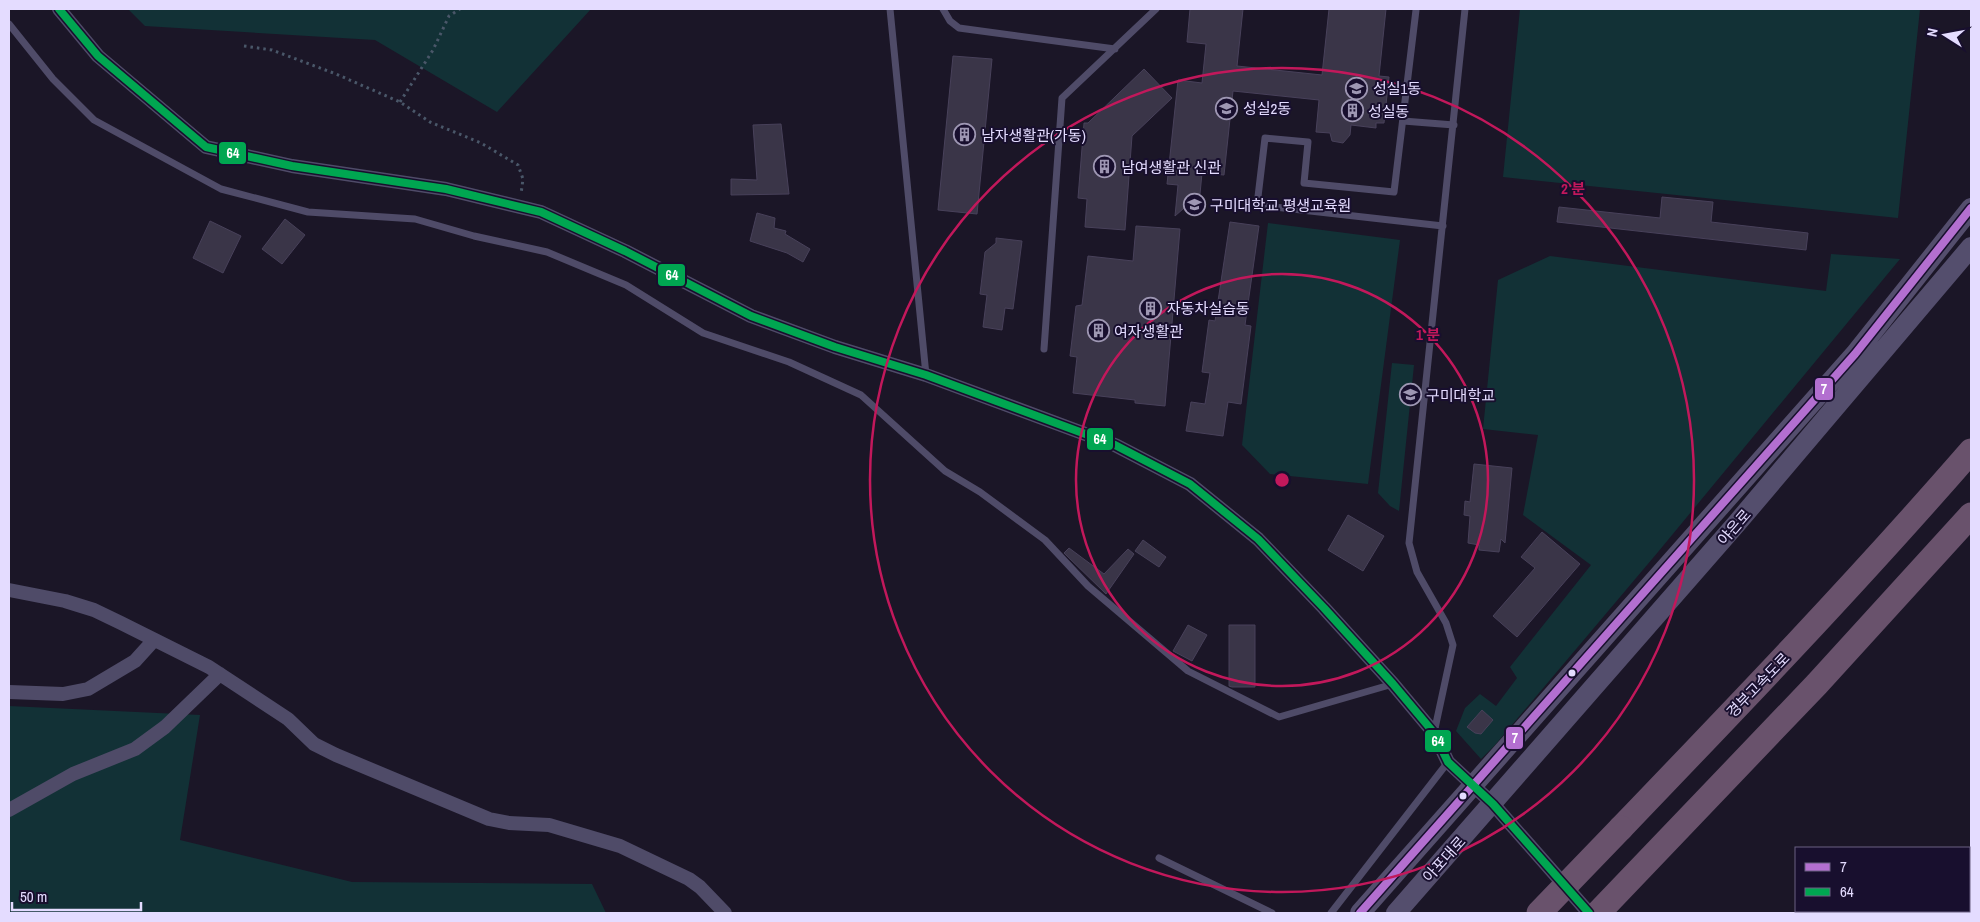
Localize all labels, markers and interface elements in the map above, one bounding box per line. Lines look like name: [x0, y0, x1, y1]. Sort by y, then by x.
north arrow: [1920, 10, 1970, 60]
text: N: [1923, 27, 1942, 38]
school or university icon: 성실1동: [1345, 76, 1369, 100]
place label: 성실1동: [1373, 78, 1421, 99]
school or university icon: 성실2동: [1215, 96, 1239, 120]
place label: 성실2동: [1243, 98, 1291, 119]
building icon: 성실동: [1340, 99, 1364, 123]
place label: 성실동: [1368, 101, 1409, 122]
building icon: 남자생활관(가동): [953, 123, 977, 147]
place label: 남자생활관(가동): [981, 125, 1086, 146]
line badge: 64: [218, 141, 247, 165]
text: 64: [227, 144, 240, 162]
building icon: 남여생활관 신관: [1093, 155, 1117, 179]
place label: 남여생활관 신관: [1121, 157, 1221, 178]
text: 2 분: [1561, 178, 1585, 199]
school or university icon: 구미대학교 평생교육원: [1182, 193, 1206, 217]
place label: 구미대학교 평생교육원: [1210, 195, 1351, 216]
line badge: 64: [657, 263, 686, 287]
text: 64: [666, 266, 679, 284]
building icon: 자동차실습동: [1139, 296, 1163, 320]
place label: 자동차실습동: [1167, 298, 1250, 319]
building icon: 여자생활관: [1086, 319, 1110, 343]
place label: 여자생활관: [1114, 321, 1183, 342]
text: 1 분: [1416, 324, 1440, 345]
line badge: 7: [1814, 377, 1834, 401]
text: 7: [1821, 380, 1828, 398]
school or university icon: 구미대학교: [1398, 383, 1422, 407]
place label: 구미대학교: [1426, 385, 1495, 406]
line badge: 64: [1086, 427, 1114, 451]
text: 64: [1094, 430, 1107, 448]
centre of rings: [1273, 471, 1291, 489]
street label: 야은로: [1712, 504, 1756, 550]
street label: 경부고속도로: [1722, 648, 1794, 722]
unlabelled marker: [1567, 668, 1577, 678]
line badge: 7: [1505, 726, 1524, 750]
line badge: 64: [1424, 729, 1452, 753]
text: 7: [1512, 729, 1519, 747]
text: 64: [1432, 732, 1445, 750]
unlabelled marker: [1458, 791, 1468, 801]
street label: 아포대로: [1418, 831, 1470, 887]
legend: [1795, 847, 1970, 912]
text: 7: [1840, 856, 1847, 877]
scale bar: [12, 880, 141, 912]
text: 64: [1840, 881, 1854, 902]
text: 50 m: [20, 886, 47, 907]

